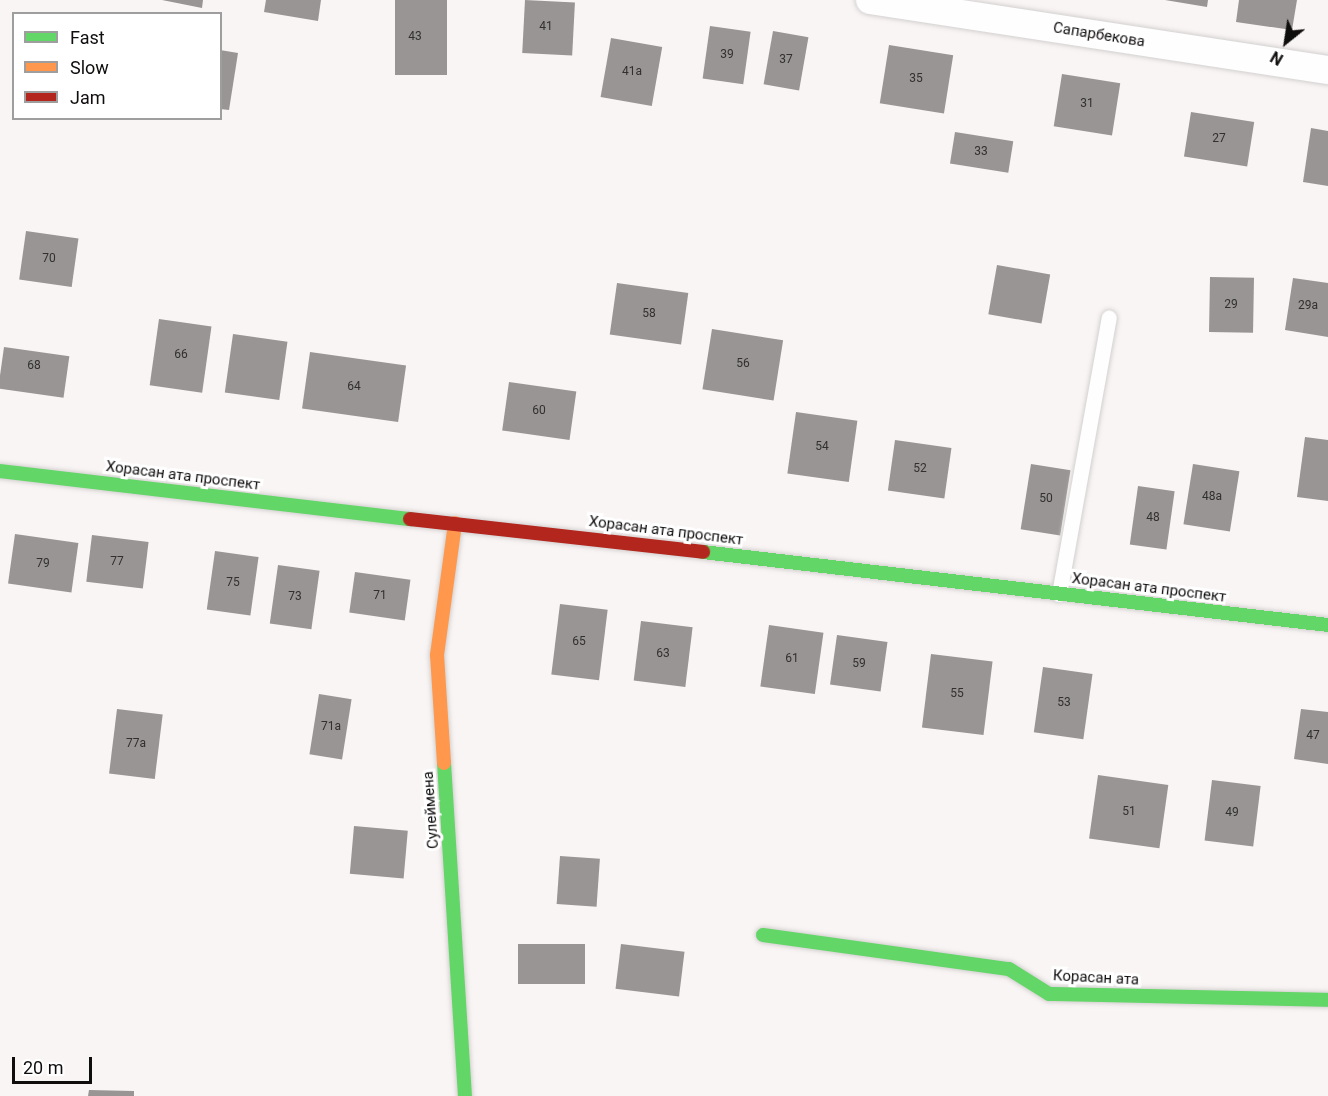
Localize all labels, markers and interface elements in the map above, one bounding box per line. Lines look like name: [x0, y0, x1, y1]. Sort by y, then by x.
legend: [12, 12, 222, 120]
north arrow: [1256, 12, 1316, 72]
street label: Сапарбекова: [1052, 19, 1146, 51]
house number: 41: [539, 20, 553, 34]
text: Fast: [70, 27, 105, 48]
house number: 43: [408, 30, 422, 44]
text: N: [1267, 47, 1286, 69]
house number: 39: [720, 48, 734, 62]
house number: 37: [779, 53, 793, 67]
text: Slow: [70, 57, 109, 78]
house number: 41а: [622, 65, 642, 79]
house number: 35: [909, 72, 923, 86]
text: Jam: [70, 87, 106, 108]
house number: 31: [1080, 97, 1094, 111]
house number: 27: [1212, 132, 1226, 146]
house number: 33: [974, 145, 988, 159]
house number: 70: [42, 252, 56, 266]
house number: 29: [1224, 298, 1238, 312]
house number: 29а: [1298, 299, 1318, 313]
house number: 58: [642, 307, 656, 321]
house number: 66: [174, 348, 188, 362]
house number: 56: [736, 357, 750, 371]
house number: 68: [27, 359, 41, 373]
house number: 64: [347, 380, 361, 394]
house number: 60: [532, 404, 546, 418]
house number: 54: [815, 440, 829, 454]
street label: Хорасан ата проспект: [105, 458, 261, 494]
house number: 52: [913, 462, 927, 476]
house number: 48а: [1202, 490, 1222, 504]
house number: 50: [1039, 492, 1053, 506]
house number: 48: [1146, 511, 1160, 525]
street label: Хорасан ата проспект: [588, 513, 744, 549]
house number: 77: [110, 555, 124, 569]
house number: 79: [36, 557, 50, 571]
street label: Хорасан ата проспект: [1071, 570, 1227, 606]
house number: 75: [226, 576, 240, 590]
house number: 71: [373, 589, 387, 603]
house number: 73: [288, 590, 302, 604]
house number: 65: [572, 635, 586, 649]
house number: 63: [656, 647, 670, 661]
house number: 61: [785, 652, 799, 666]
house number: 59: [852, 657, 866, 671]
house number: 55: [950, 687, 964, 701]
house number: 53: [1057, 696, 1071, 710]
house number: 71а: [321, 720, 341, 734]
house number: 47: [1306, 729, 1320, 743]
house number: 77а: [126, 737, 146, 751]
street label: Сулеймена: [419, 771, 443, 849]
house number: 51: [1122, 805, 1136, 819]
house number: 49: [1225, 806, 1239, 820]
street label: Корасан ата: [1052, 967, 1140, 989]
scale bar: [15, 1045, 94, 1083]
text: 20 m: [23, 1057, 63, 1078]

